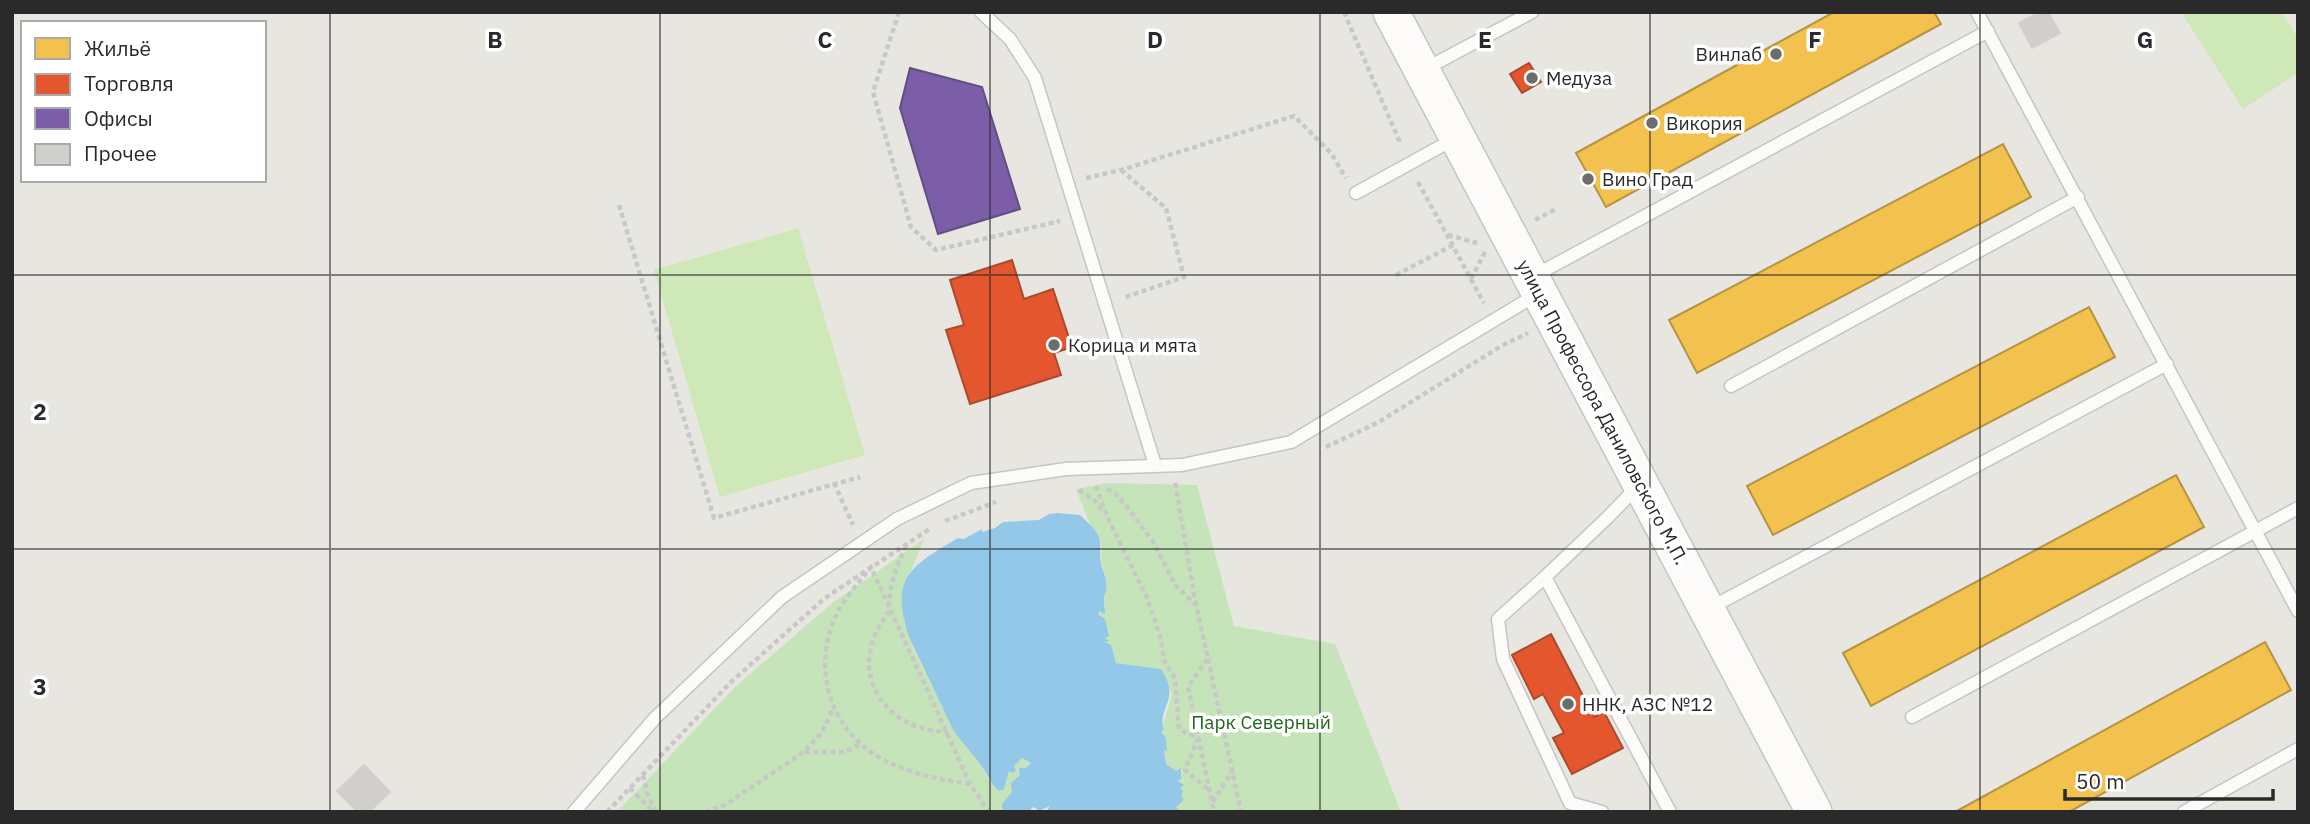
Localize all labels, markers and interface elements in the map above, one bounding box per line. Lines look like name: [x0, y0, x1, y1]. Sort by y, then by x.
legend: [21, 21, 266, 182]
text: B: [487, 24, 503, 54]
text: C: [818, 24, 833, 54]
text: D: [1147, 24, 1163, 54]
text: E: [1478, 24, 1492, 54]
text: F: [1808, 24, 1822, 54]
text: G: [2137, 24, 2153, 54]
text: Жильё: [84, 34, 151, 62]
place label: Винлаб: [1696, 42, 1762, 66]
marker: Винлаб: [1768, 46, 1784, 62]
place label: Медуза: [1546, 66, 1612, 90]
text: Торговля: [84, 69, 174, 97]
marker: Медуза: [1524, 70, 1540, 86]
text: Офисы: [84, 104, 153, 132]
place label: Викория: [1666, 111, 1743, 135]
marker: Викория: [1644, 115, 1660, 131]
text: Прочее: [84, 139, 157, 167]
place label: Вино Град: [1602, 167, 1693, 191]
marker: Вино Град: [1580, 171, 1596, 187]
street label: улица Профессора Даниловского М.П.: [1512, 255, 1694, 569]
place label: Корица и мята: [1068, 333, 1197, 357]
marker: Корица и мята: [1046, 337, 1062, 353]
text: 2: [33, 396, 47, 426]
text: 3: [33, 671, 47, 701]
place label: ННК, АЗС №12: [1582, 692, 1713, 716]
marker: ННК, АЗС №12: [1560, 696, 1576, 712]
park label: Парк Северный: [1191, 710, 1331, 734]
scale bar: [2065, 758, 2273, 802]
text: 50 m: [2076, 767, 2125, 795]

